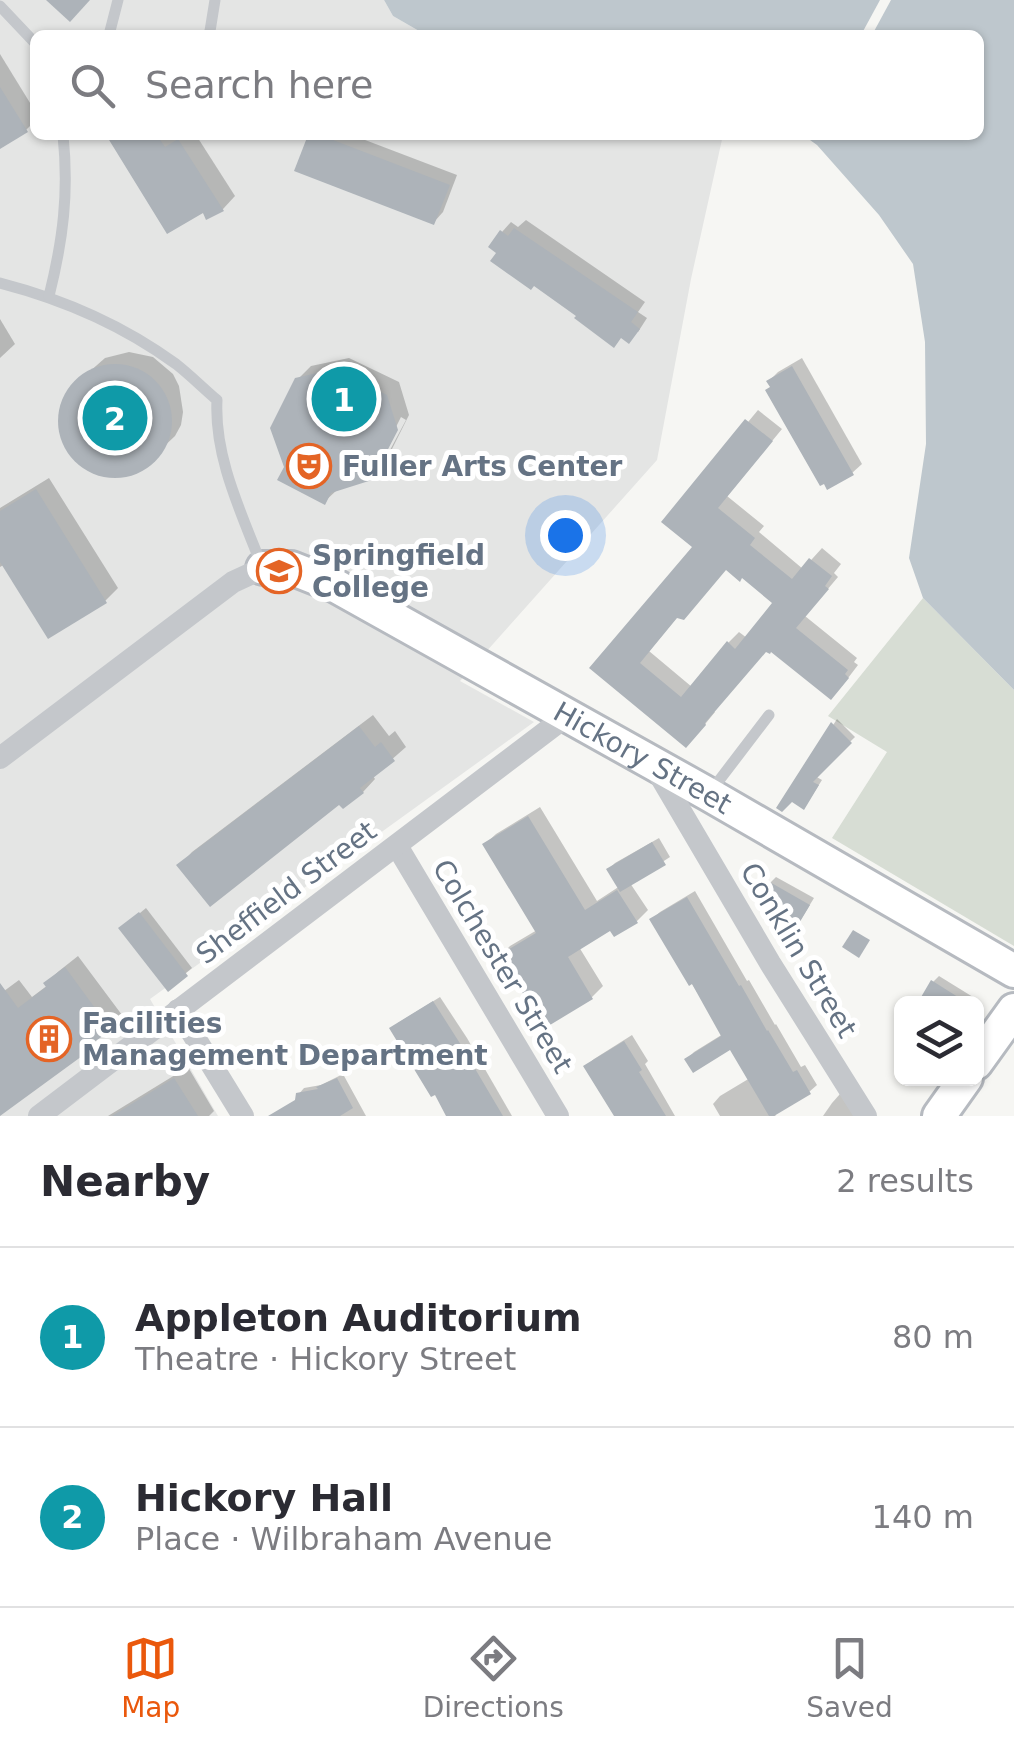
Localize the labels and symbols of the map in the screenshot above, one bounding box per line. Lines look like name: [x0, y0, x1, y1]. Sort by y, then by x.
pin: 1: [312, 362, 376, 436]
pin: 2: [82, 380, 148, 456]
theatre icon: Fuller Arts Center: [286, 443, 332, 489]
place label: Fuller Arts Center: [342, 450, 623, 483]
your location: [540, 510, 591, 561]
place label: Springfield College: [312, 539, 485, 604]
school or university icon: Springfield College: [256, 548, 302, 594]
street label: Hickory Street: [548, 695, 737, 821]
street label: Sheffield Street: [190, 814, 383, 971]
street label: Colchester Street: [426, 854, 579, 1079]
street label: Conklin Street: [733, 857, 864, 1044]
place label: Facilities Management Department: [82, 1007, 488, 1072]
building icon: Facilities Management Department: [26, 1016, 72, 1062]

